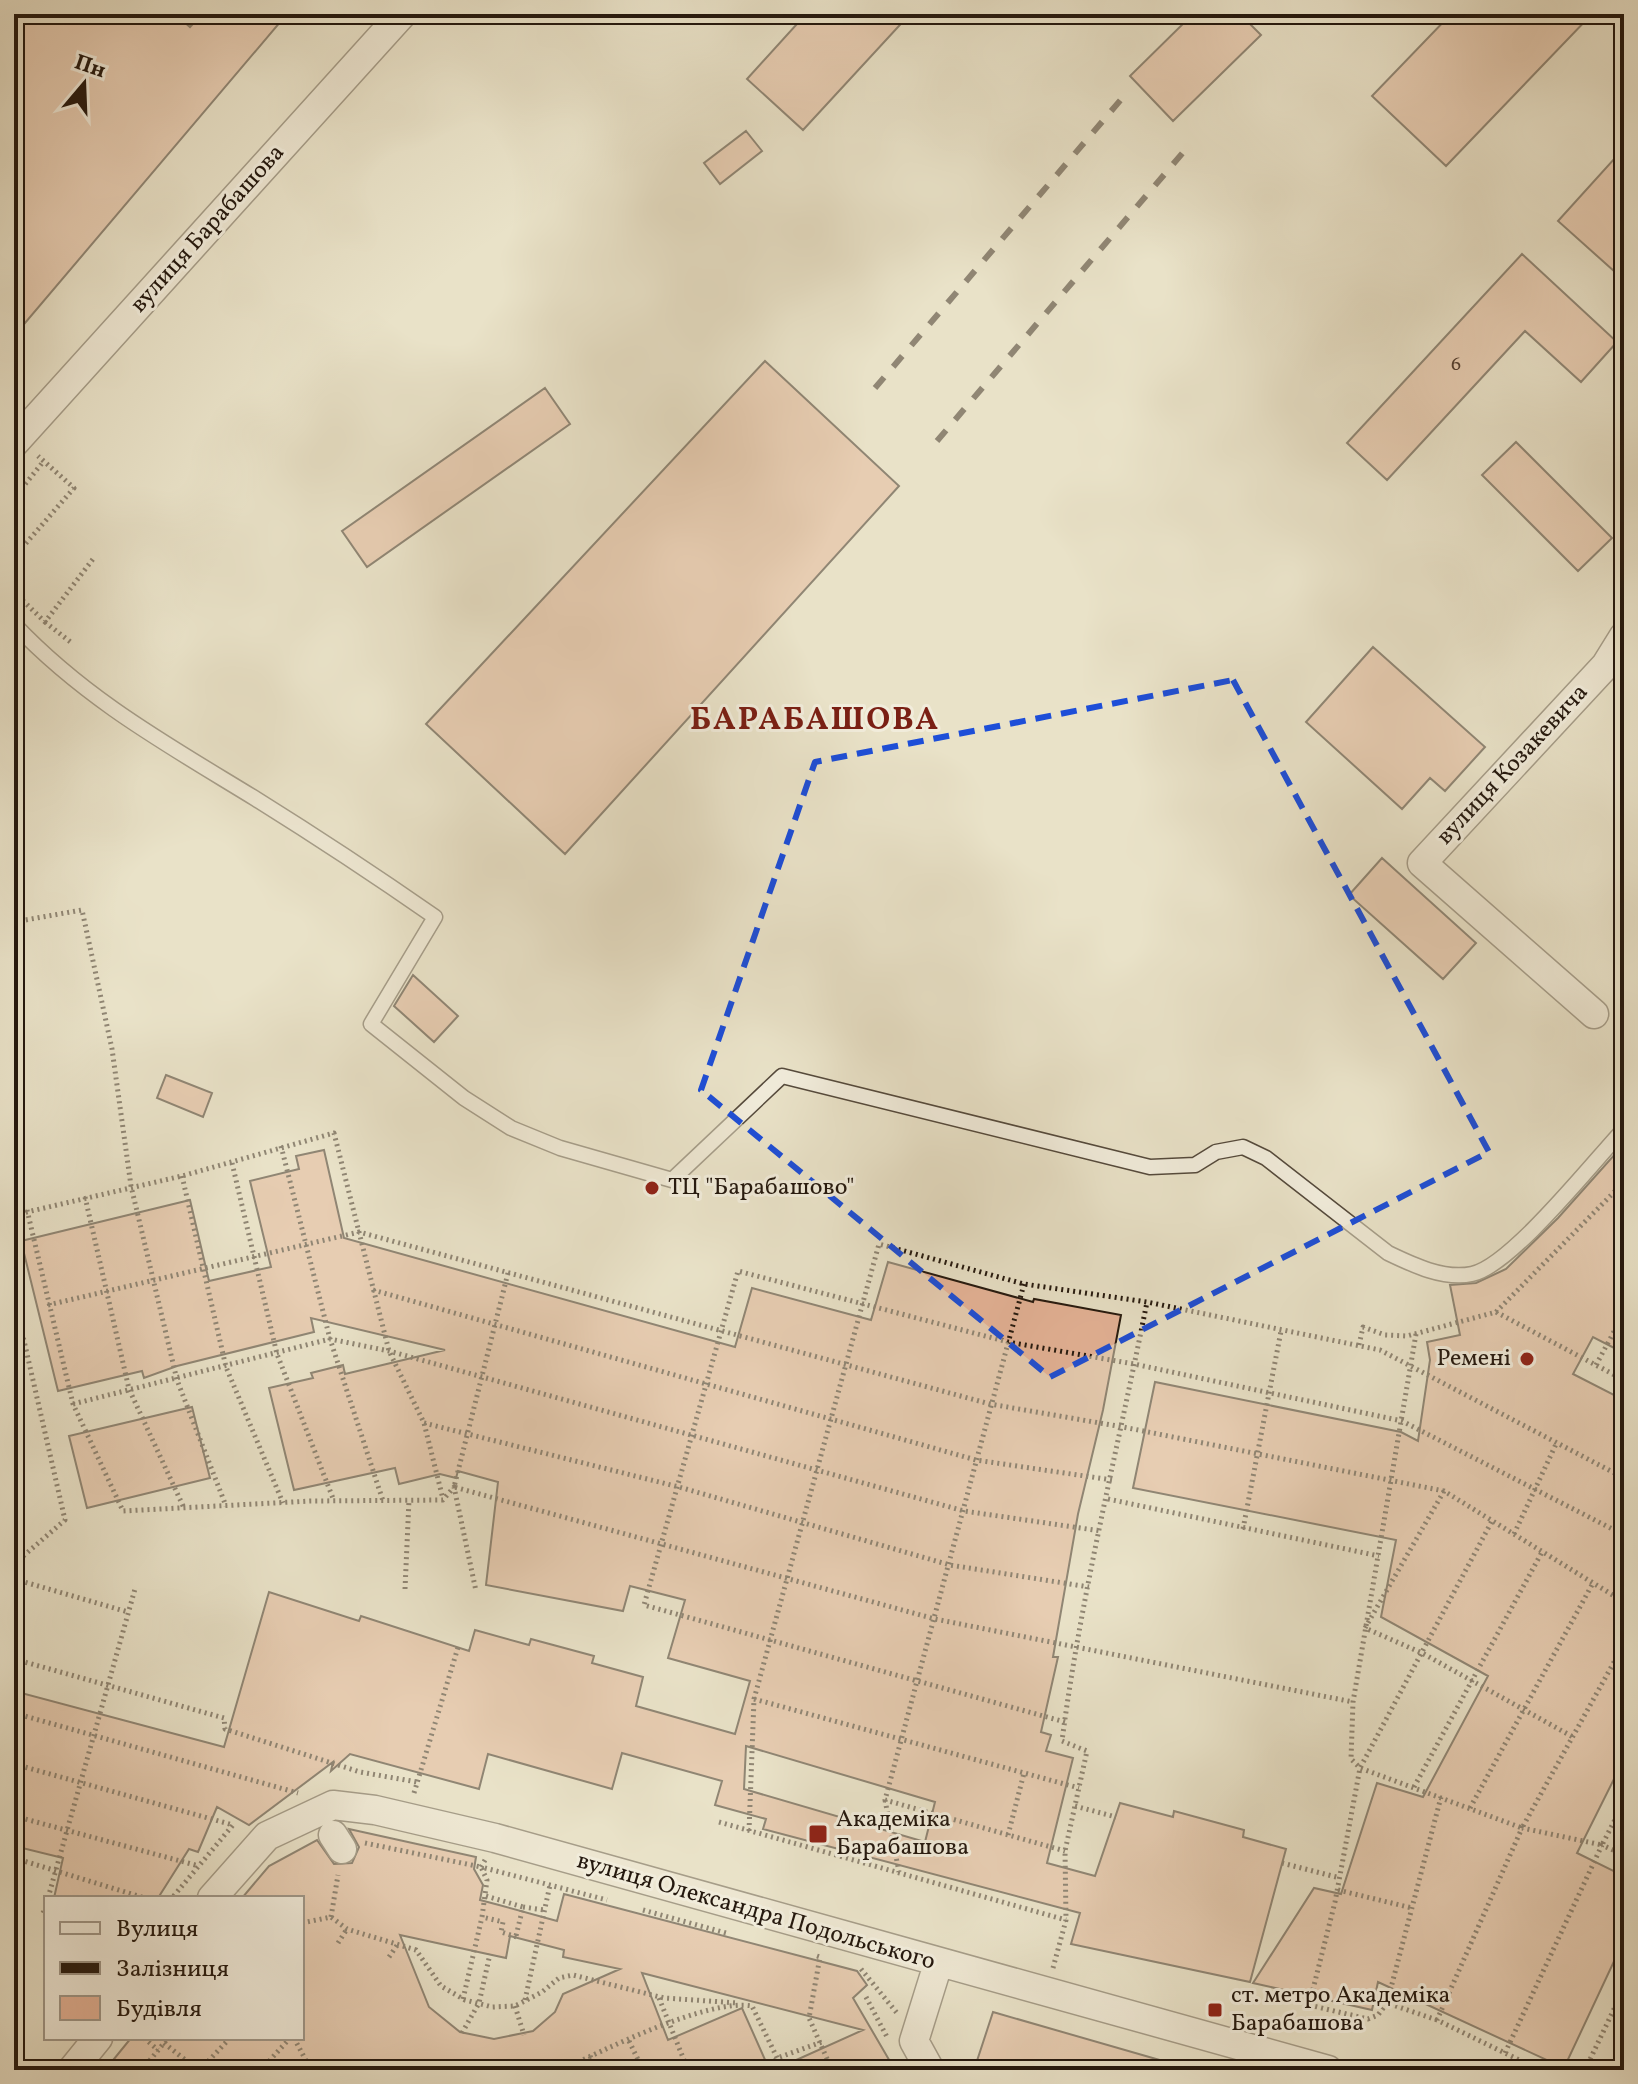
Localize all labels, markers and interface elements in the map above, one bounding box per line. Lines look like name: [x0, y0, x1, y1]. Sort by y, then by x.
north arrow: [44, 44, 124, 124]
text: Пн: [70, 48, 110, 87]
street label: вулиця Барабашова: [123, 137, 293, 321]
house number: 6: [1451, 351, 1461, 379]
street label: вулиця Козакевича: [1429, 677, 1597, 853]
district label: БАРАБАШОВА: [690, 699, 940, 743]
place label: ТЦ "Барабашово": [668, 1171, 854, 1205]
marker: ТЦ "Барабашово": [643, 1179, 661, 1197]
place label: Ремені: [1437, 1342, 1511, 1376]
marker: Ремені: [1518, 1350, 1536, 1368]
place label: Академіка Барабашова: [836, 1803, 969, 1865]
marker: Академіка Барабашова: [807, 1823, 829, 1845]
street label: вулиця Олександра Подольського: [573, 1844, 939, 1980]
legend: [44, 1896, 304, 2040]
text: Вулиця: [116, 1913, 198, 1947]
text: Залізниця: [116, 1953, 229, 1987]
place label: ст. метро Академіка Барабашова: [1231, 1979, 1450, 2041]
text: Будівля: [116, 1993, 202, 2027]
marker: ст. метро Академіка Барабашова: [1206, 2001, 1224, 2019]

